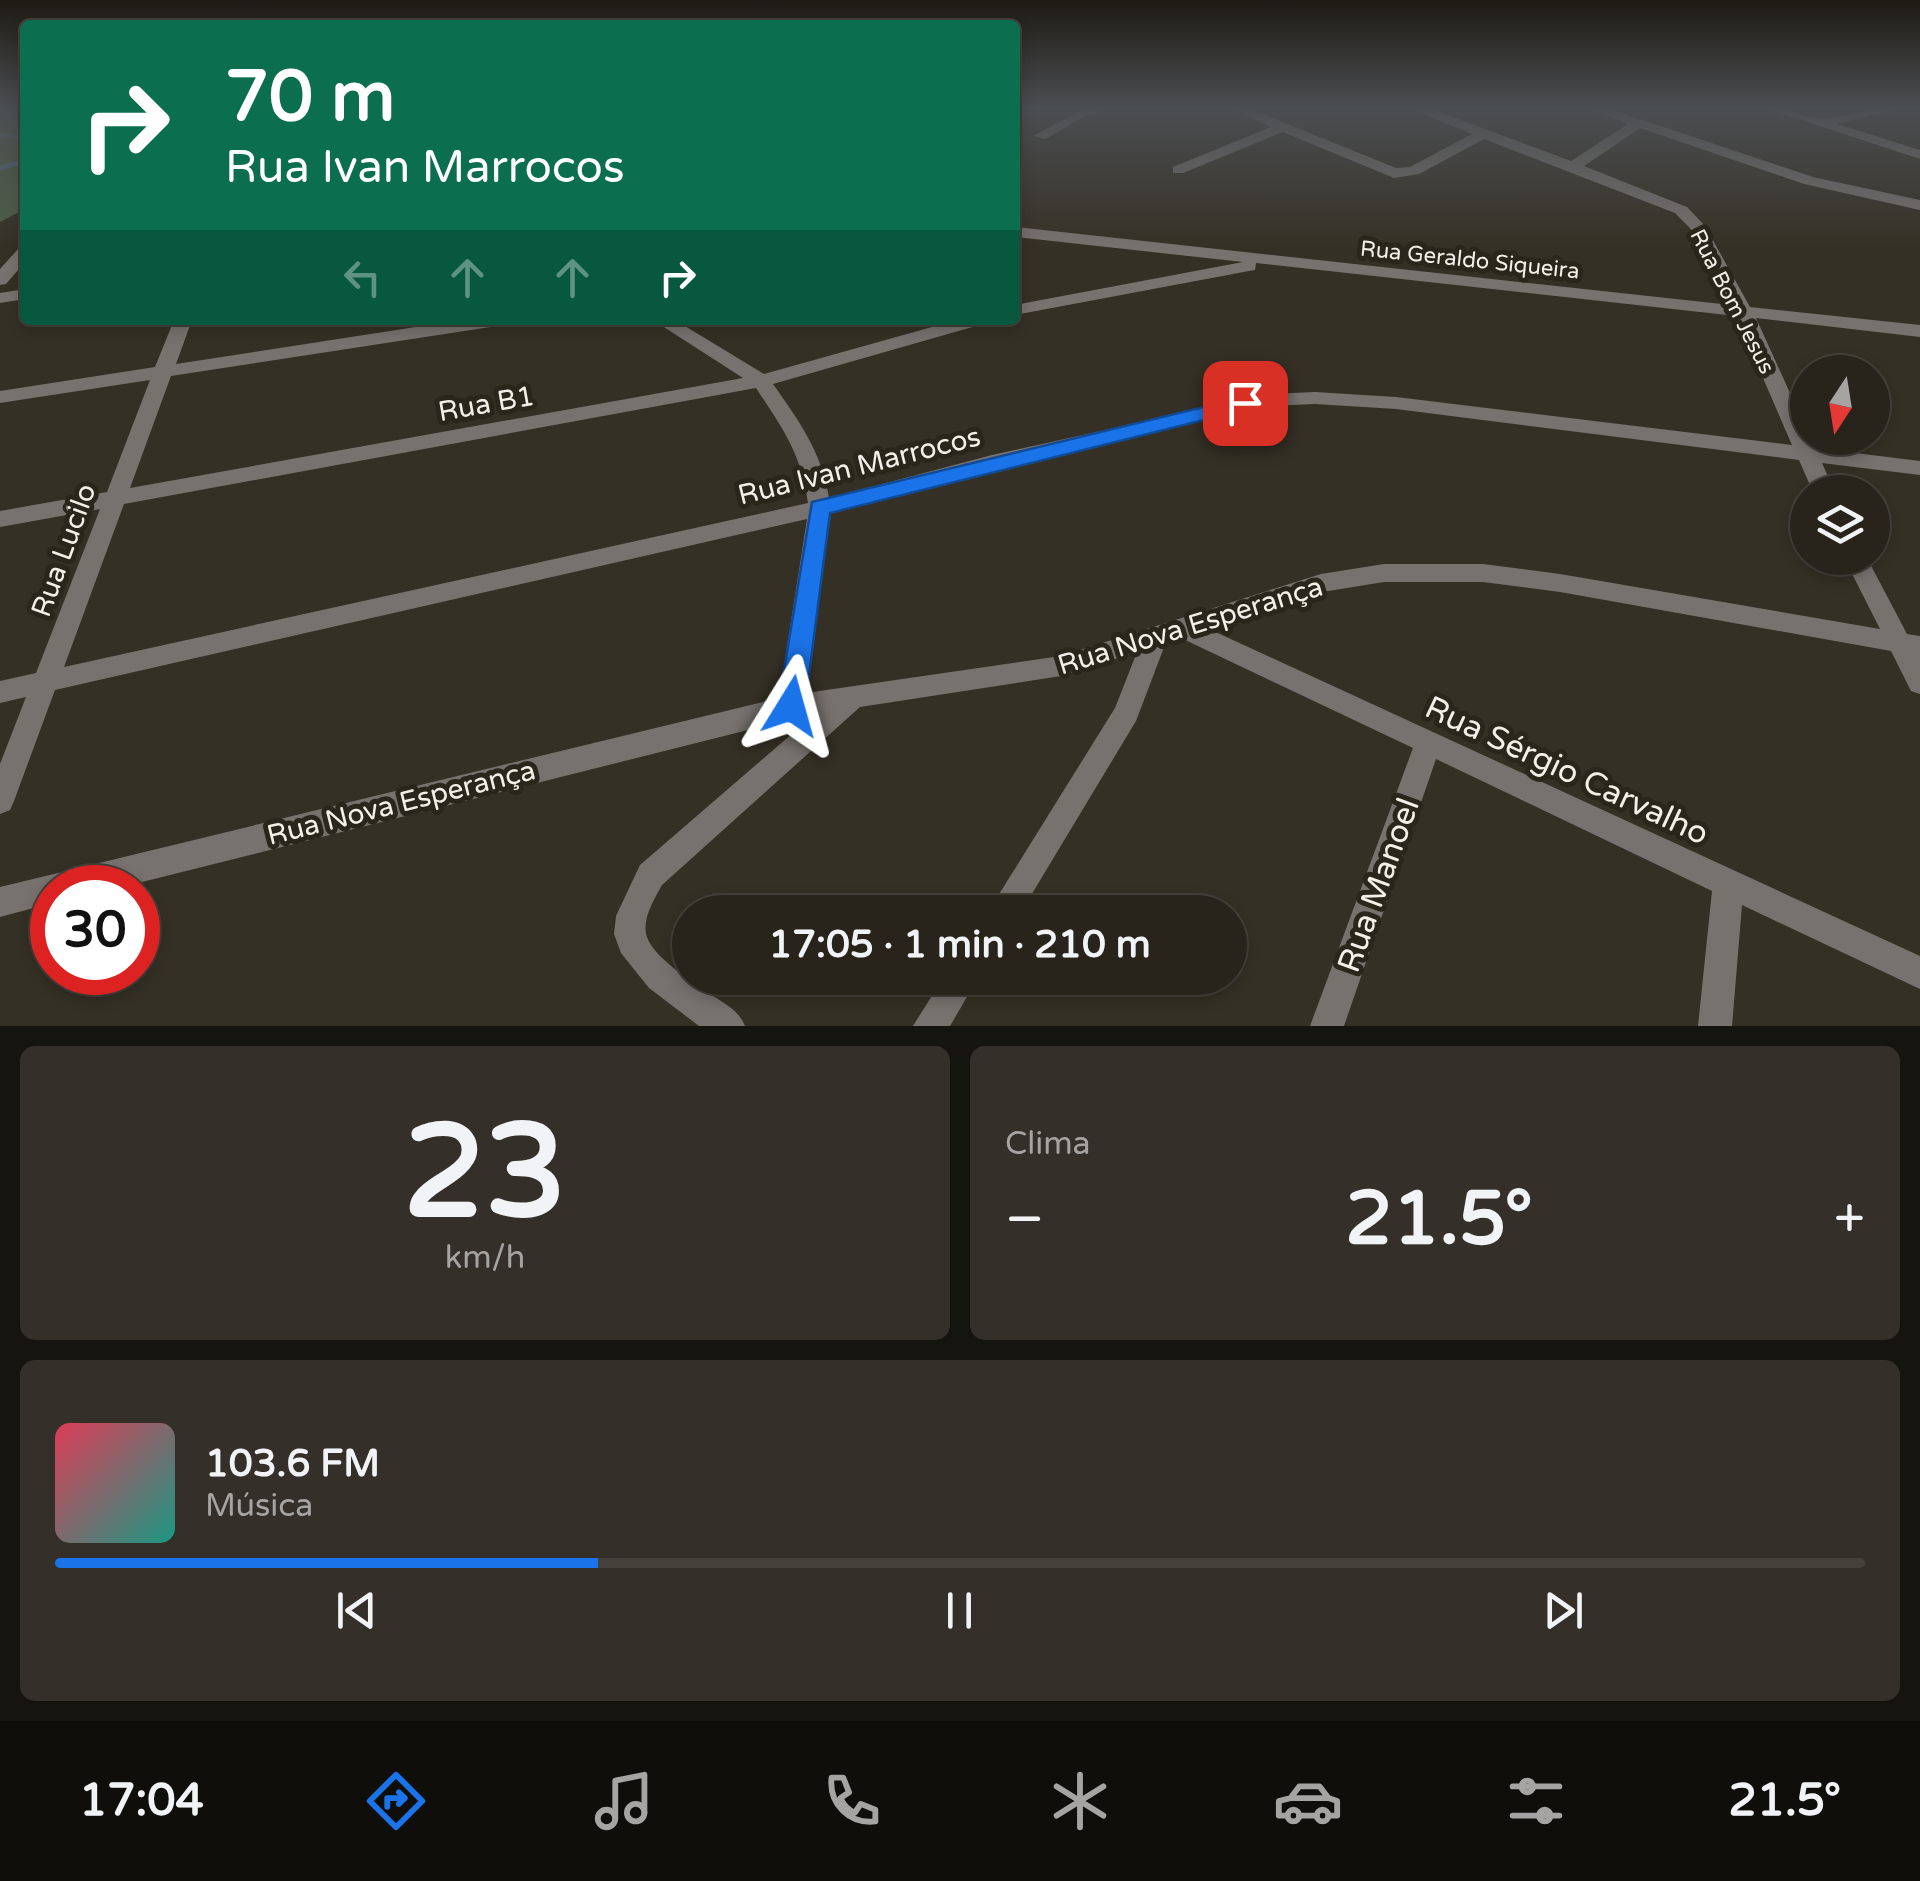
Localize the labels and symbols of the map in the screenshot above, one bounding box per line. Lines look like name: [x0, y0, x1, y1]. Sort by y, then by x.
street label: Rua Bom Jesus: [1684, 225, 1780, 378]
street label: Rua Geraldo Siqueira: [1359, 236, 1581, 284]
north arrow: [1790, 355, 1890, 455]
pin: [1203, 361, 1288, 446]
street label: Rua B1: [435, 379, 537, 429]
street label: Rua Ivan Marrocos: [735, 419, 984, 513]
street label: Rua Lucilo: [24, 479, 104, 622]
street label: Rua Nova Esperança: [1054, 569, 1327, 682]
position arrow: [739, 654, 843, 758]
street label: Rua Sérgio Carvalho: [1419, 689, 1714, 853]
street label: Rua Nova Esperança: [264, 753, 539, 853]
street label: Rua Manoel: [1330, 793, 1428, 978]
speed limit sign: 30: [30, 865, 160, 995]

